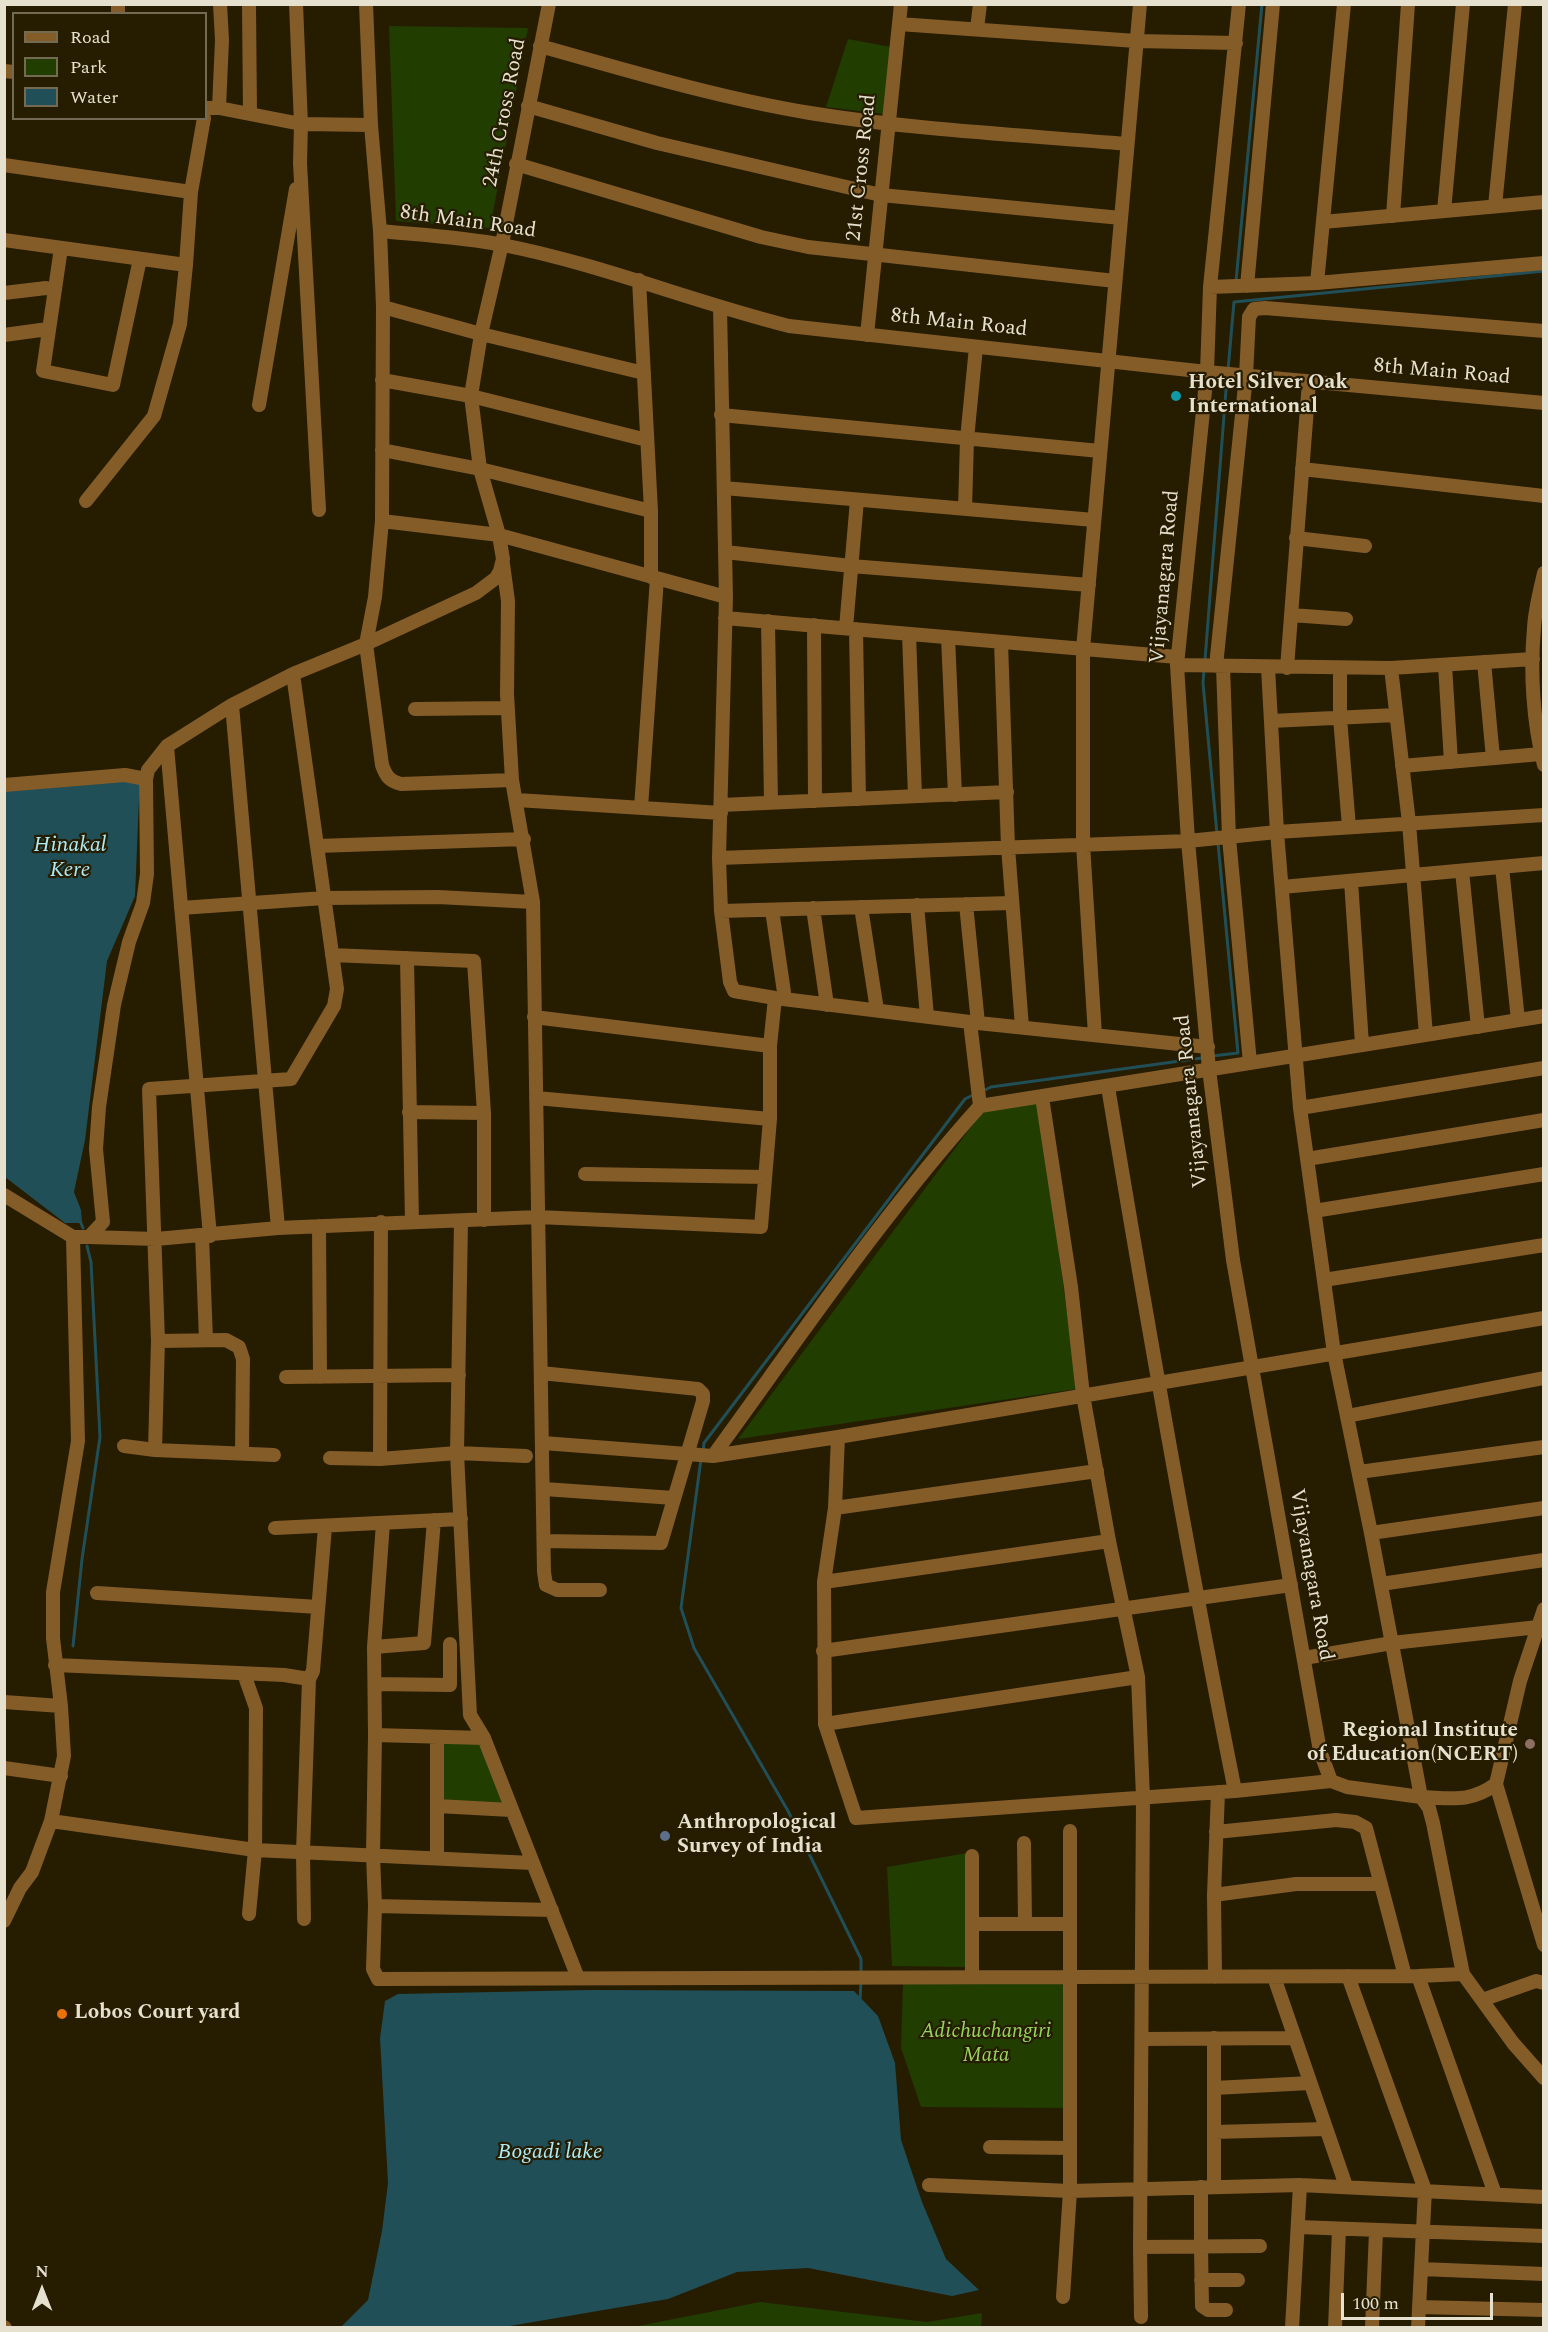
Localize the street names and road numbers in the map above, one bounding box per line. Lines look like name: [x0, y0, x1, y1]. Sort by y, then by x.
street label: 24th Cross Road: [479, 36, 533, 190]
street label: 21st Cross Road: [843, 93, 883, 243]
street label: 8th Main Road: [398, 201, 538, 245]
street label: 8th Main Road: [889, 304, 1029, 344]
street label: 8th Main Road: [1373, 354, 1511, 392]
street label: Vijayanagara Road: [1146, 489, 1186, 665]
street label: Vijayanagara Road: [1171, 1013, 1215, 1189]
street label: Vijayanagara Road: [1282, 1487, 1338, 1663]

